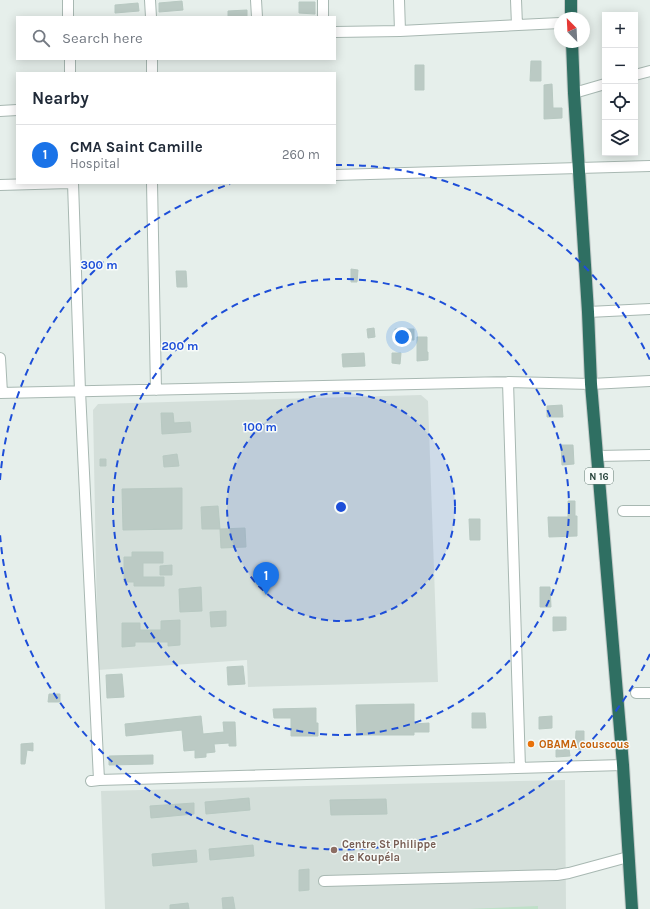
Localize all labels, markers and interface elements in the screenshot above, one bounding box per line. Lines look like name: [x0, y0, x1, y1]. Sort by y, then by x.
north arrow: [554, 12, 590, 48]
map controls: [602, 12, 638, 156]
button: +: [602, 12, 638, 48]
search box: [16, 16, 336, 60]
icon: search: [30, 27, 52, 49]
text: Search here: [62, 29, 143, 47]
button: −: [602, 48, 638, 84]
button: locate: [602, 84, 638, 120]
text: Nearby: [32, 88, 89, 108]
button: layers: [602, 120, 638, 156]
text: CMA Saint Camille: [70, 138, 203, 156]
text: 1: [43, 147, 47, 162]
text: 260 m: [282, 147, 320, 162]
text: Hospital: [70, 156, 120, 171]
text: 300 m: [80, 258, 118, 272]
your location: [392, 327, 412, 347]
text: 200 m: [162, 339, 198, 353]
text: 100 m: [243, 420, 277, 434]
road number: N 16: [585, 468, 613, 484]
centre of rings: [334, 500, 348, 514]
pin: 1: [253, 562, 279, 595]
place label: OBAMA couscous: [539, 738, 629, 751]
marker: OBAMA couscous: [526, 739, 536, 749]
place label: Centre St Philippe de Koupéla: [342, 838, 436, 864]
marker: Centre St Philippe de Koupéla: [329, 845, 339, 855]

